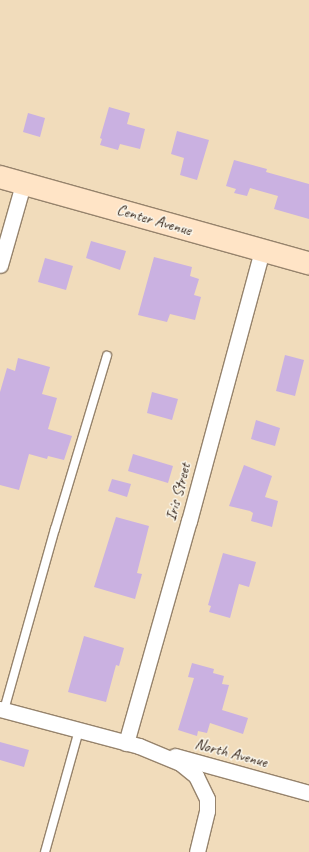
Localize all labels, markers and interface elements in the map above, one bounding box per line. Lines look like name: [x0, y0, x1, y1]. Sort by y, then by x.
street label: Center Avenue: [114, 200, 194, 240]
street label: Iris Street: [161, 461, 195, 523]
street label: North Avenue: [193, 734, 269, 772]

